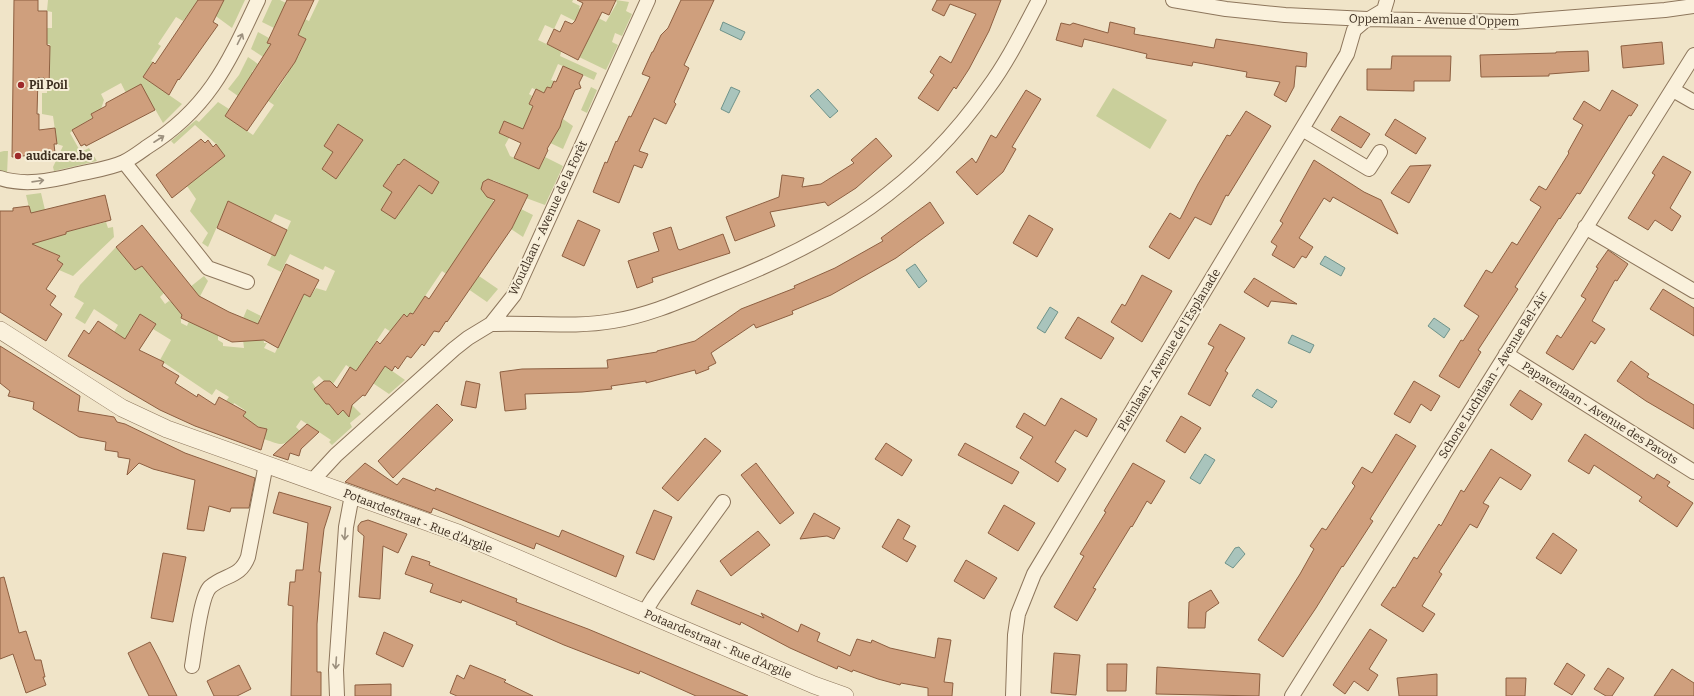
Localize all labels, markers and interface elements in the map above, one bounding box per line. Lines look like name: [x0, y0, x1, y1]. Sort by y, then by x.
street label: Oppemlaan - Avenue d'Oppem: [1349, 12, 1520, 28]
one-way arrow: [237, 34, 244, 46]
place label: Pil Poil: [29, 78, 68, 92]
marker: Pil Poil: [16, 80, 26, 90]
one-way arrow: [153, 135, 164, 143]
street label: Woudlaan - Avenue de la Forêt: [506, 138, 590, 298]
place label: audicare.be: [26, 149, 93, 163]
marker: audicare.be: [13, 151, 23, 161]
one-way arrow: [31, 177, 44, 185]
street label: Pleinlaan - Avenue de l'Esplanade: [1115, 266, 1223, 434]
street label: Schone Luchtlaan - Avenue Bel-Air: [1436, 288, 1551, 461]
street label: Papaverlaan - Avenue des Pavots: [1519, 359, 1681, 467]
street label: Potaardestraat - Rue d'Argile: [341, 486, 495, 556]
one-way arrow: [342, 527, 349, 540]
street label: Potaardestraat - Rue d'Argile: [642, 607, 794, 681]
one-way arrow: [333, 656, 340, 669]

